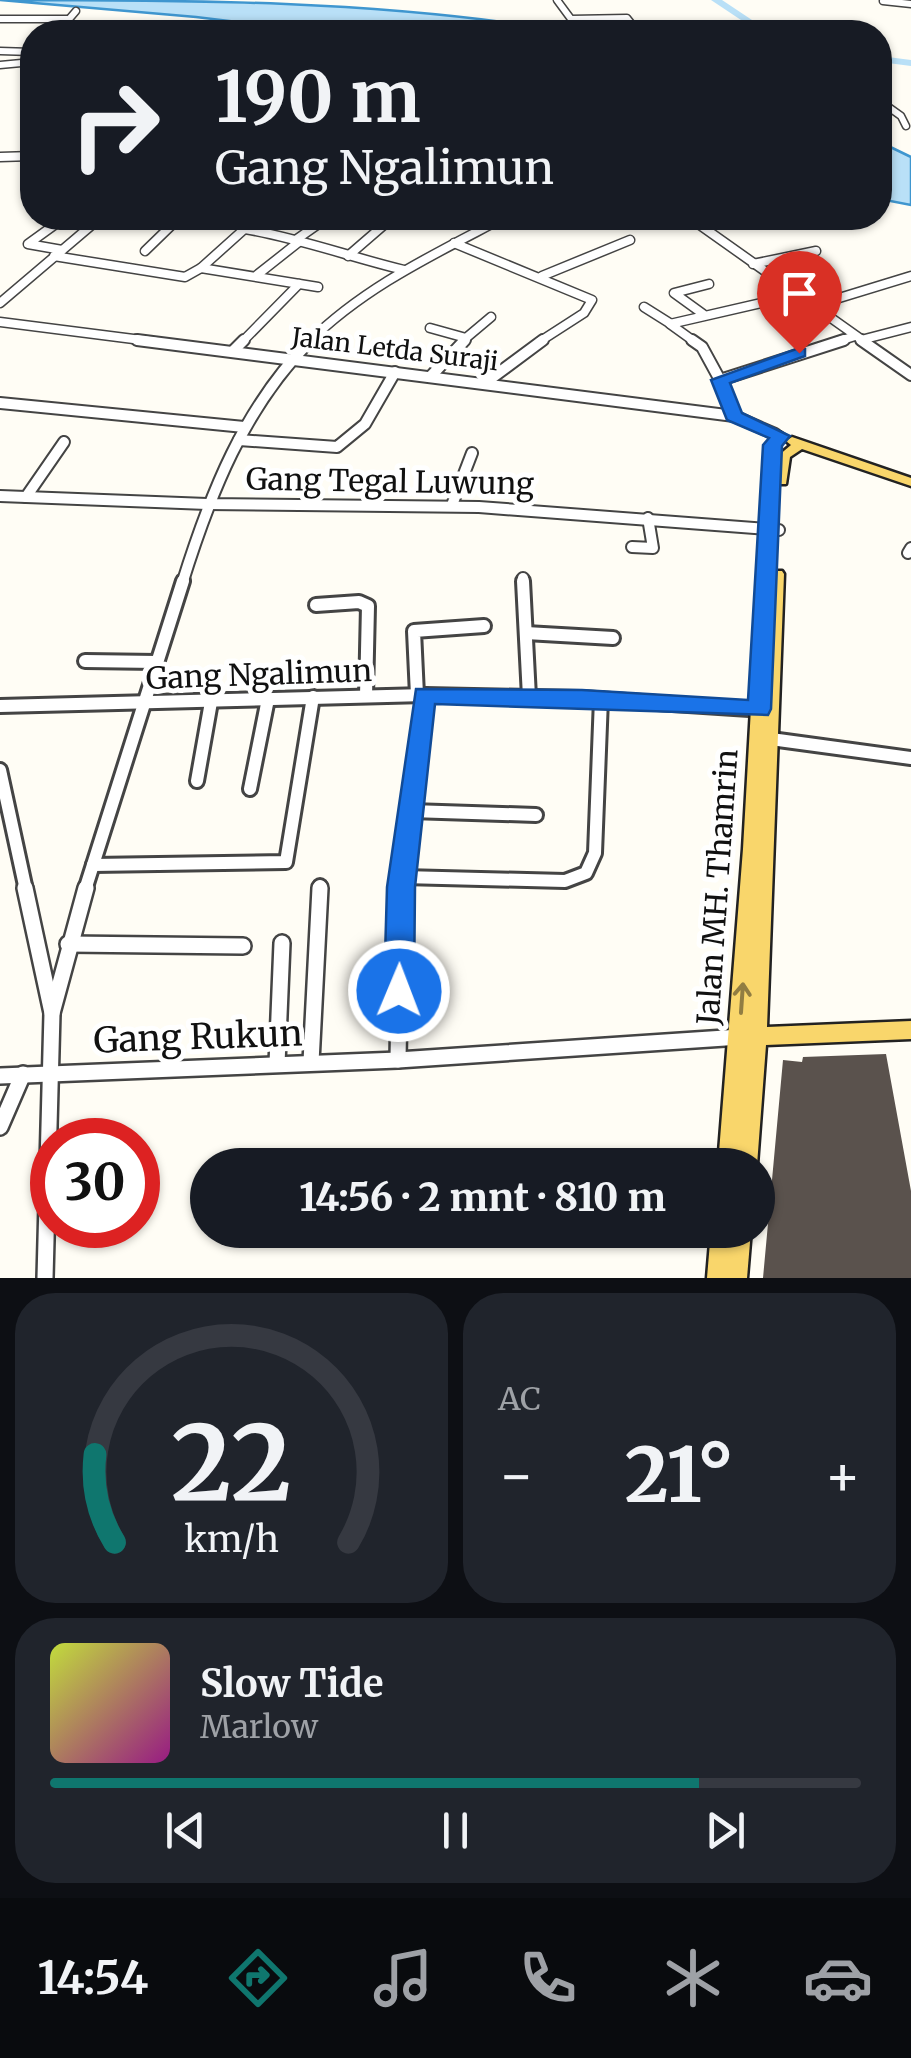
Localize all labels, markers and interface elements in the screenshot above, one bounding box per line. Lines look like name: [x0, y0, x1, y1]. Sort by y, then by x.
text: 190 m: [215, 53, 421, 141]
icon: right: [50, 60, 180, 190]
text: Gang Ngalimun: [215, 140, 554, 196]
pin: [757, 251, 842, 354]
icon: arrive: [772, 266, 827, 321]
street label: Jalan Letda Suraji: [289, 320, 500, 378]
street label: Gang Tegal Luwung: [246, 459, 534, 503]
street label: Gang Ngalimun: [145, 651, 373, 697]
street label: Jalan MH. Thamrin: [688, 748, 746, 1027]
position arrow: [347, 939, 451, 1043]
one-way arrow: [733, 982, 752, 1015]
street label: Gang Rukun: [93, 1011, 303, 1063]
speed limit sign: 30: [30, 1118, 160, 1248]
text: 14:56 · 2 mnt · 810 m: [299, 1174, 666, 1221]
text: AC: [498, 1379, 541, 1419]
text: 22: [171, 1398, 292, 1528]
text: 21°: [625, 1428, 734, 1522]
text: −: [498, 1441, 535, 1510]
text: +: [824, 1441, 861, 1510]
text: km/h: [184, 1517, 279, 1562]
text: Slow Tide: [200, 1660, 384, 1707]
text: Marlow: [200, 1707, 318, 1747]
icon: previous: [158, 1803, 213, 1858]
icon: pause: [428, 1803, 483, 1858]
icon: next: [698, 1803, 753, 1858]
icon: directions: [223, 1943, 293, 2013]
icon: music: [368, 1943, 438, 2013]
icon: phone: [513, 1943, 583, 2013]
icon: climate: [658, 1943, 728, 2013]
icon: car: [803, 1943, 873, 2013]
text: 14:54: [38, 1950, 148, 2006]

